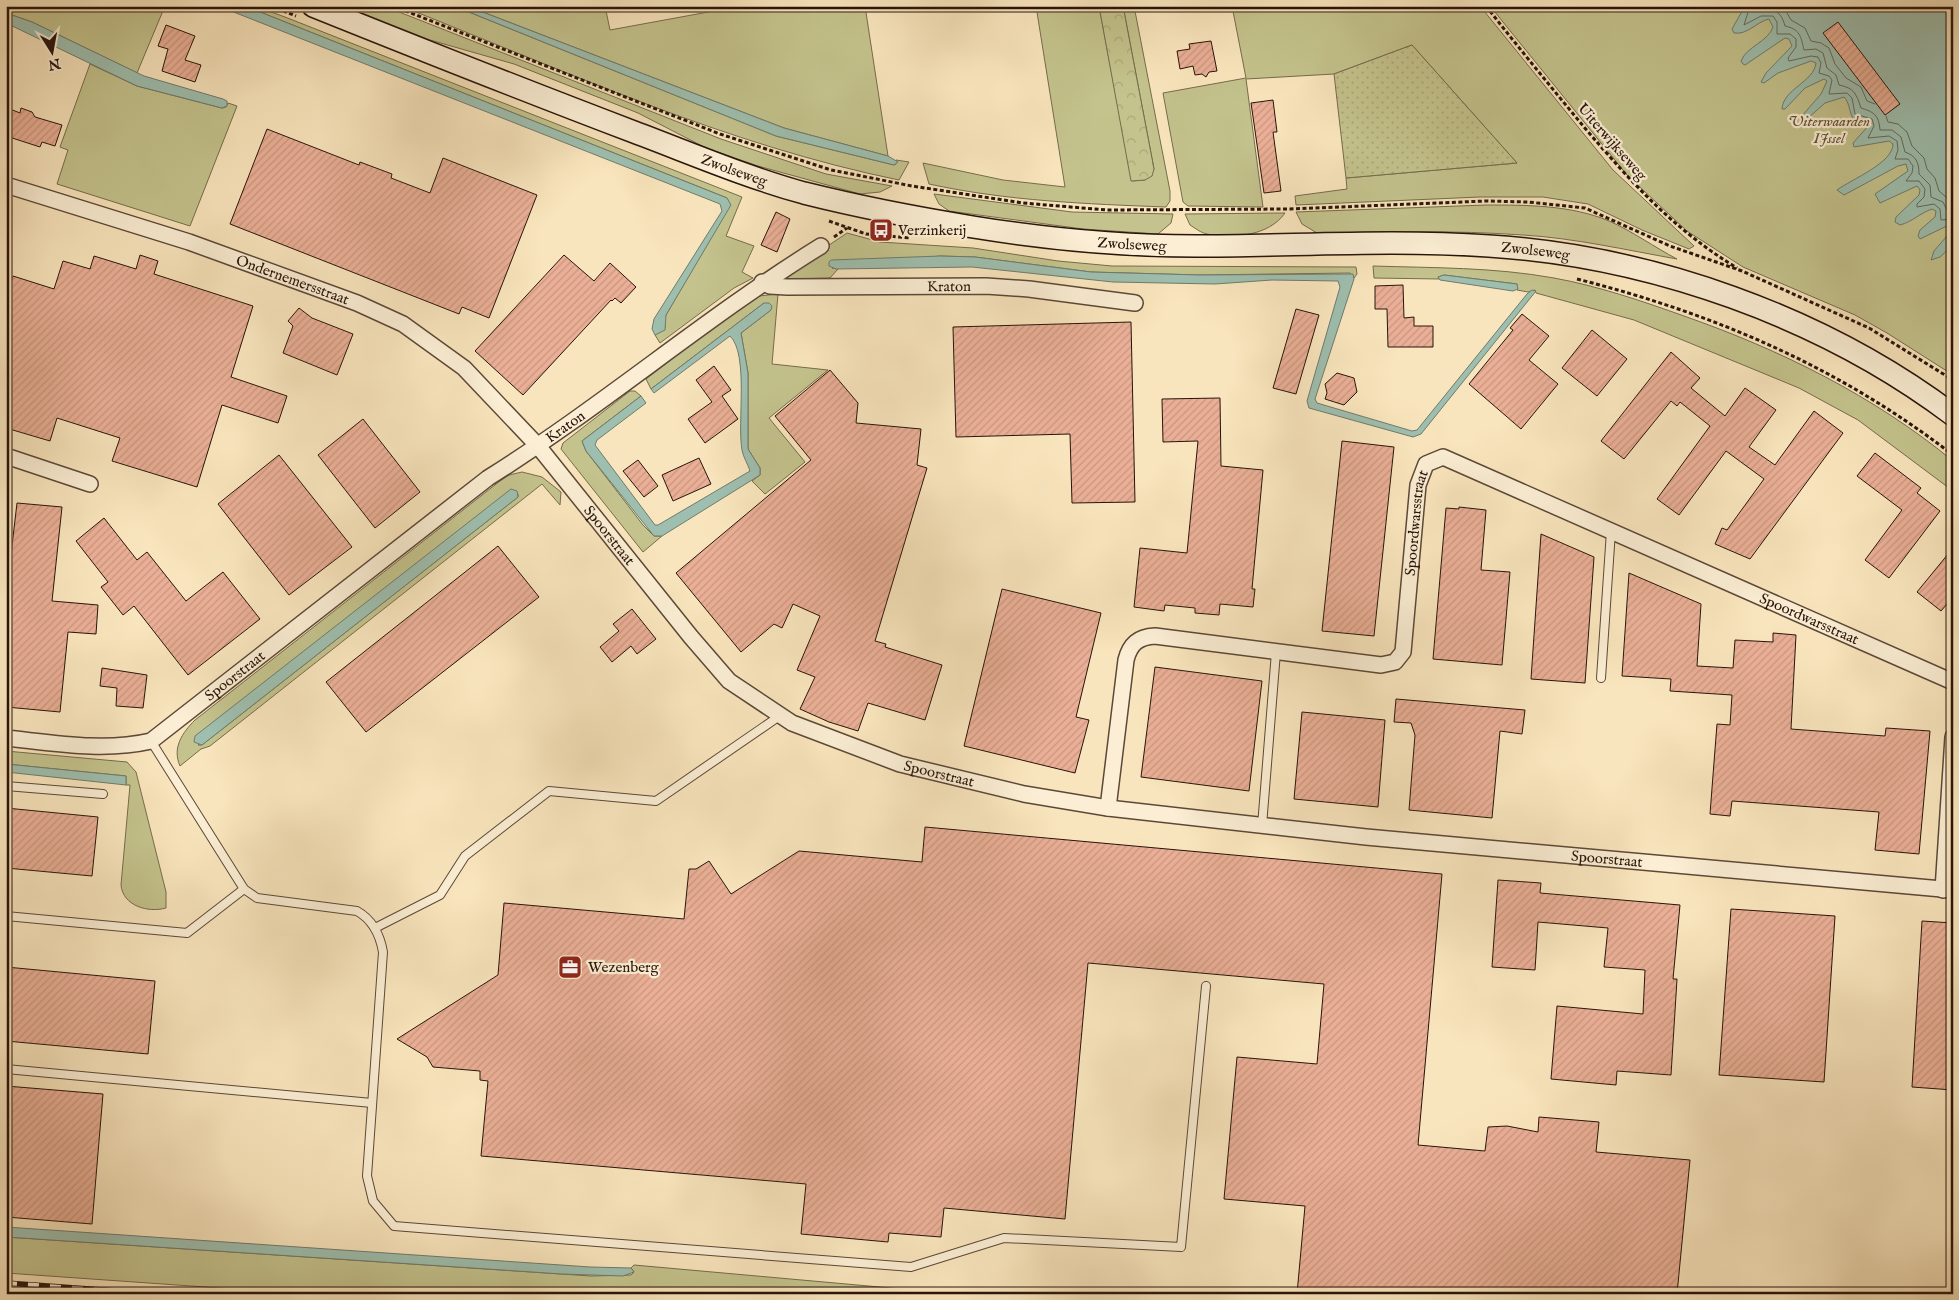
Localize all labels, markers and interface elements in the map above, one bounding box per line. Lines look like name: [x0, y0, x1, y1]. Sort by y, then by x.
north arrow: [28, 28, 78, 78]
text: N: [47, 54, 63, 74]
street label: Uiterwijkseweg: [1573, 99, 1651, 185]
park label: Uiterwaarden IJssel: [1788, 112, 1870, 148]
street label: Zwolseweg: [698, 149, 771, 191]
bus stop icon: Verzinkerij: [868, 217, 894, 243]
place label: Verzinkerij: [897, 221, 966, 240]
street label: Zwolseweg: [1097, 233, 1168, 255]
street label: Zwolseweg: [1500, 237, 1572, 265]
street label: Ondernemersstraat: [234, 250, 352, 309]
street label: Kraton: [927, 277, 971, 296]
street label: Kraton: [542, 406, 589, 447]
street label: Spoordwarsstraat: [1400, 467, 1432, 577]
street label: Spoorstraat: [580, 501, 639, 569]
street label: Spoordwarsstraat: [1757, 588, 1862, 649]
street label: Spoorstraat: [201, 646, 269, 705]
street label: Spoorstraat: [902, 756, 976, 791]
street label: Spoorstraat: [1570, 846, 1643, 871]
office icon: Wezenberg: [557, 954, 583, 980]
place label: Wezenberg: [588, 958, 660, 977]

